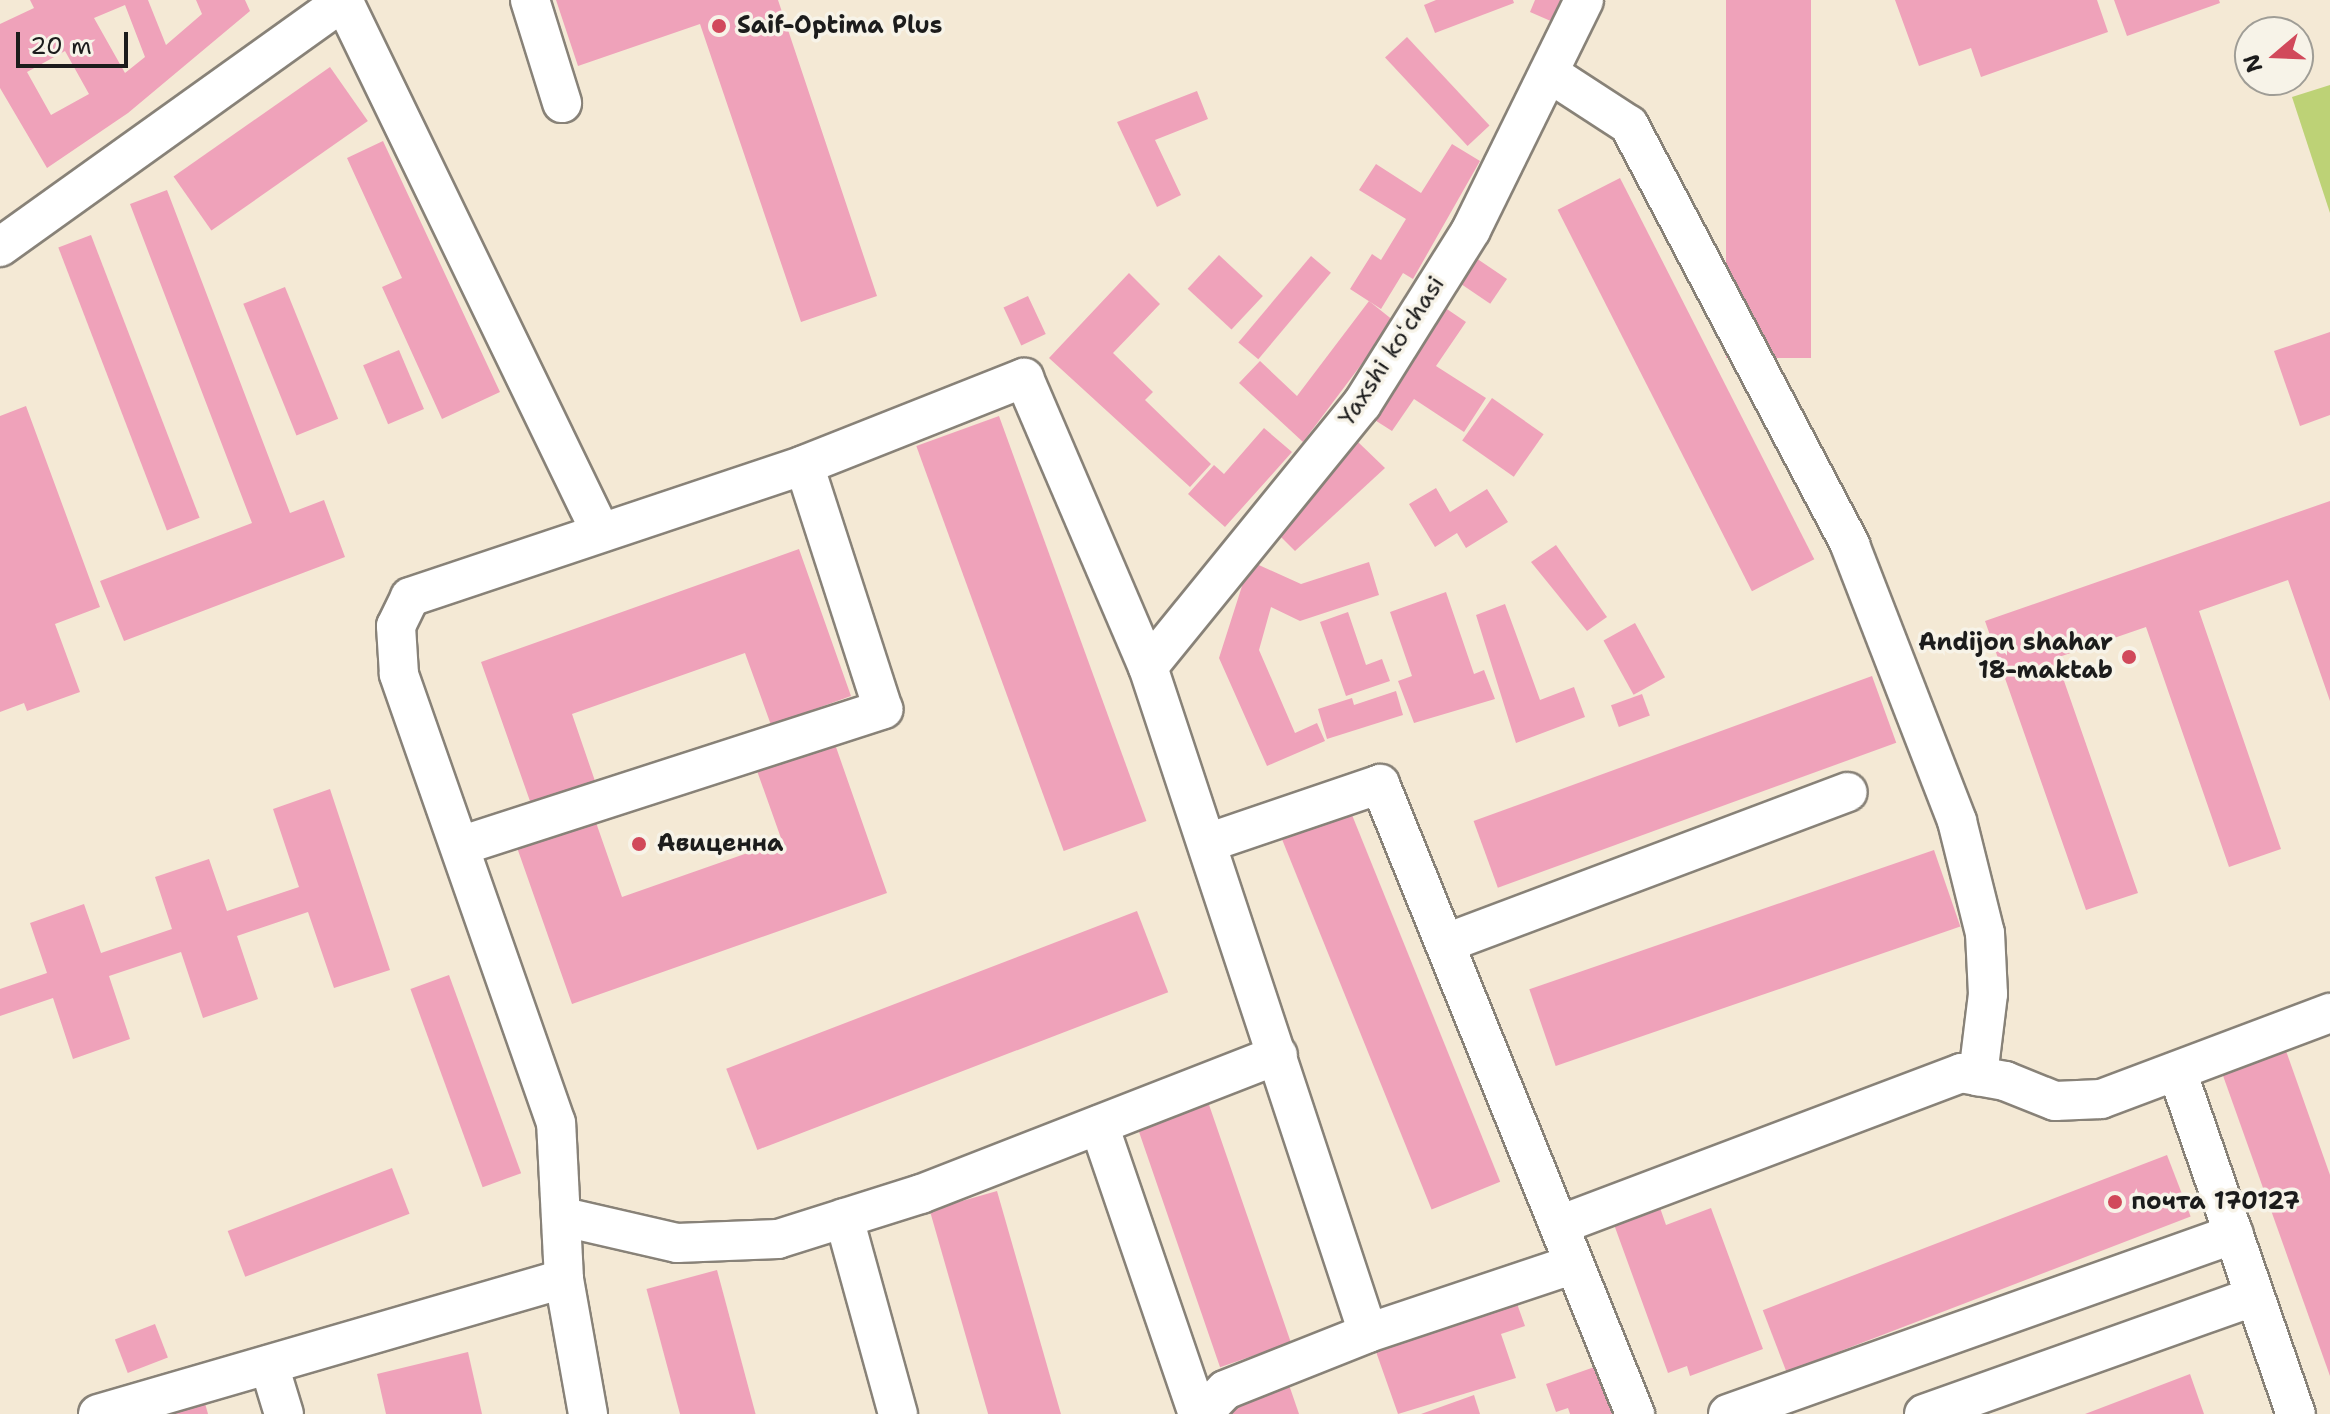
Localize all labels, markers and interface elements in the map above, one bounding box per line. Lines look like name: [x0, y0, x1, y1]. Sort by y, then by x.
place label: Saif-Optima Plus: [737, 12, 942, 40]
marker: Saif-Optima Plus: [708, 15, 730, 37]
scale bar: [20, 16, 132, 66]
north arrow: [2234, 16, 2314, 96]
text: 20 m: [30, 30, 92, 62]
text: N: [2236, 50, 2269, 76]
street label: Yaxshi koʻchasi: [1333, 271, 1451, 431]
place label: Andijon shahar 18-maktab: [1918, 629, 2113, 685]
marker: Andijon shahar 18-maktab: [2120, 648, 2138, 666]
place label: Авиценна: [657, 830, 783, 858]
marker: Авиценна: [628, 833, 650, 855]
place label: почта 170127: [2131, 1188, 2300, 1216]
marker: почта 170127: [2106, 1193, 2124, 1211]

